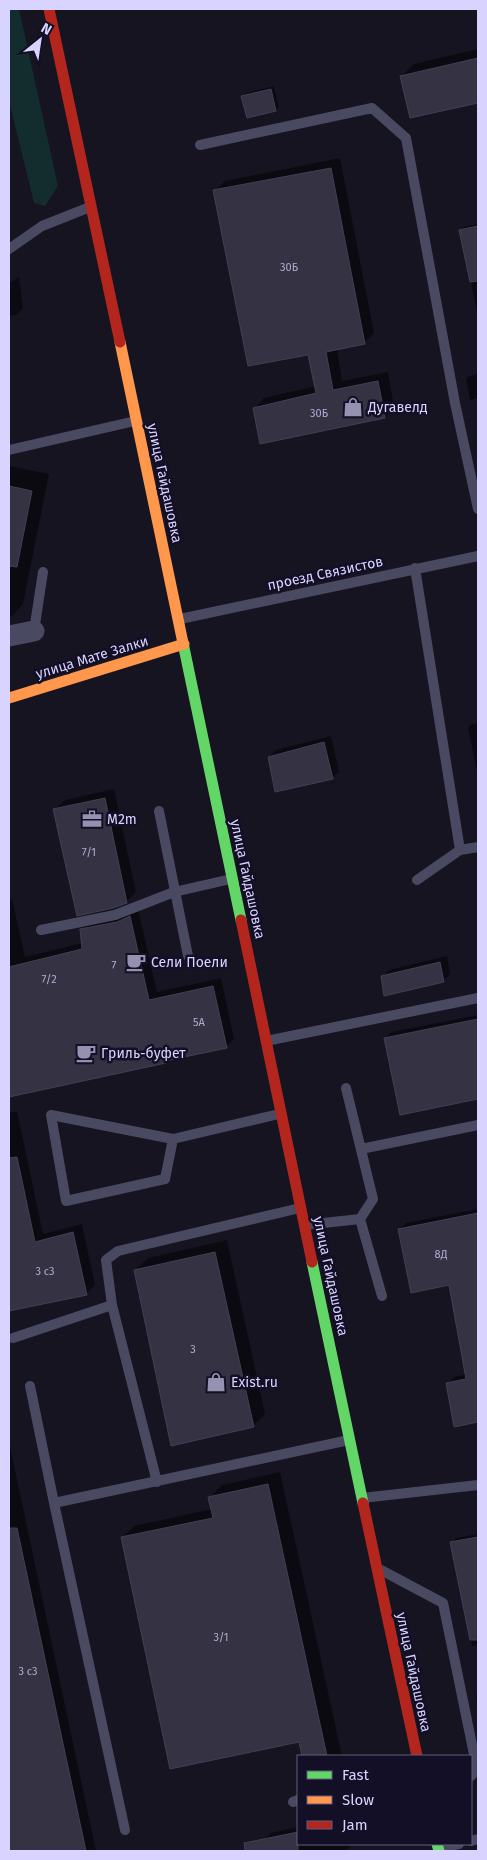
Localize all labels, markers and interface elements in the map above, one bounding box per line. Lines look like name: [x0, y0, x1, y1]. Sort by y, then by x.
north arrow: [15, 15, 65, 65]
text: N: [38, 19, 55, 39]
house number: 30Б: [280, 261, 299, 274]
shop icon: Дугавелд: [342, 396, 364, 418]
place label: Дугавелд: [367, 399, 428, 416]
house number: 30Б: [310, 407, 329, 420]
street label: улица Гайдашовка: [144, 422, 185, 544]
street label: проезд Связистов: [266, 553, 385, 594]
street label: улица Мате Залки: [34, 632, 151, 683]
office icon: М2m: [81, 808, 103, 830]
place label: М2m: [107, 811, 137, 828]
street label: улица Гайдашовка: [227, 818, 268, 940]
house number: 7/1: [82, 846, 96, 859]
cafe icon: Сели Поели: [125, 951, 147, 973]
place label: Сели Поели: [151, 954, 228, 971]
house number: 7: [112, 959, 117, 972]
house number: 7/2: [41, 973, 57, 986]
house number: 5А: [193, 1016, 206, 1029]
cafe icon: Гриль-буфет: [75, 1042, 97, 1064]
place label: Гриль-буфет: [101, 1045, 186, 1062]
street label: улица Гайдашовка: [310, 1215, 351, 1337]
house number: 8Д: [435, 1248, 448, 1261]
house number: 3 с3: [35, 1265, 55, 1278]
house number: 3: [190, 1343, 196, 1356]
shop icon: Exist.ru: [205, 1371, 227, 1393]
place label: Exist.ru: [231, 1374, 278, 1391]
street label: улица Гайдашовка: [393, 1611, 434, 1733]
house number: 3/1: [213, 1631, 229, 1644]
house number: 3 с3: [18, 1665, 38, 1678]
legend: [297, 1755, 472, 1845]
text: Fast: [342, 1766, 369, 1784]
text: Slow: [342, 1791, 374, 1809]
text: Jam: [342, 1816, 368, 1834]

